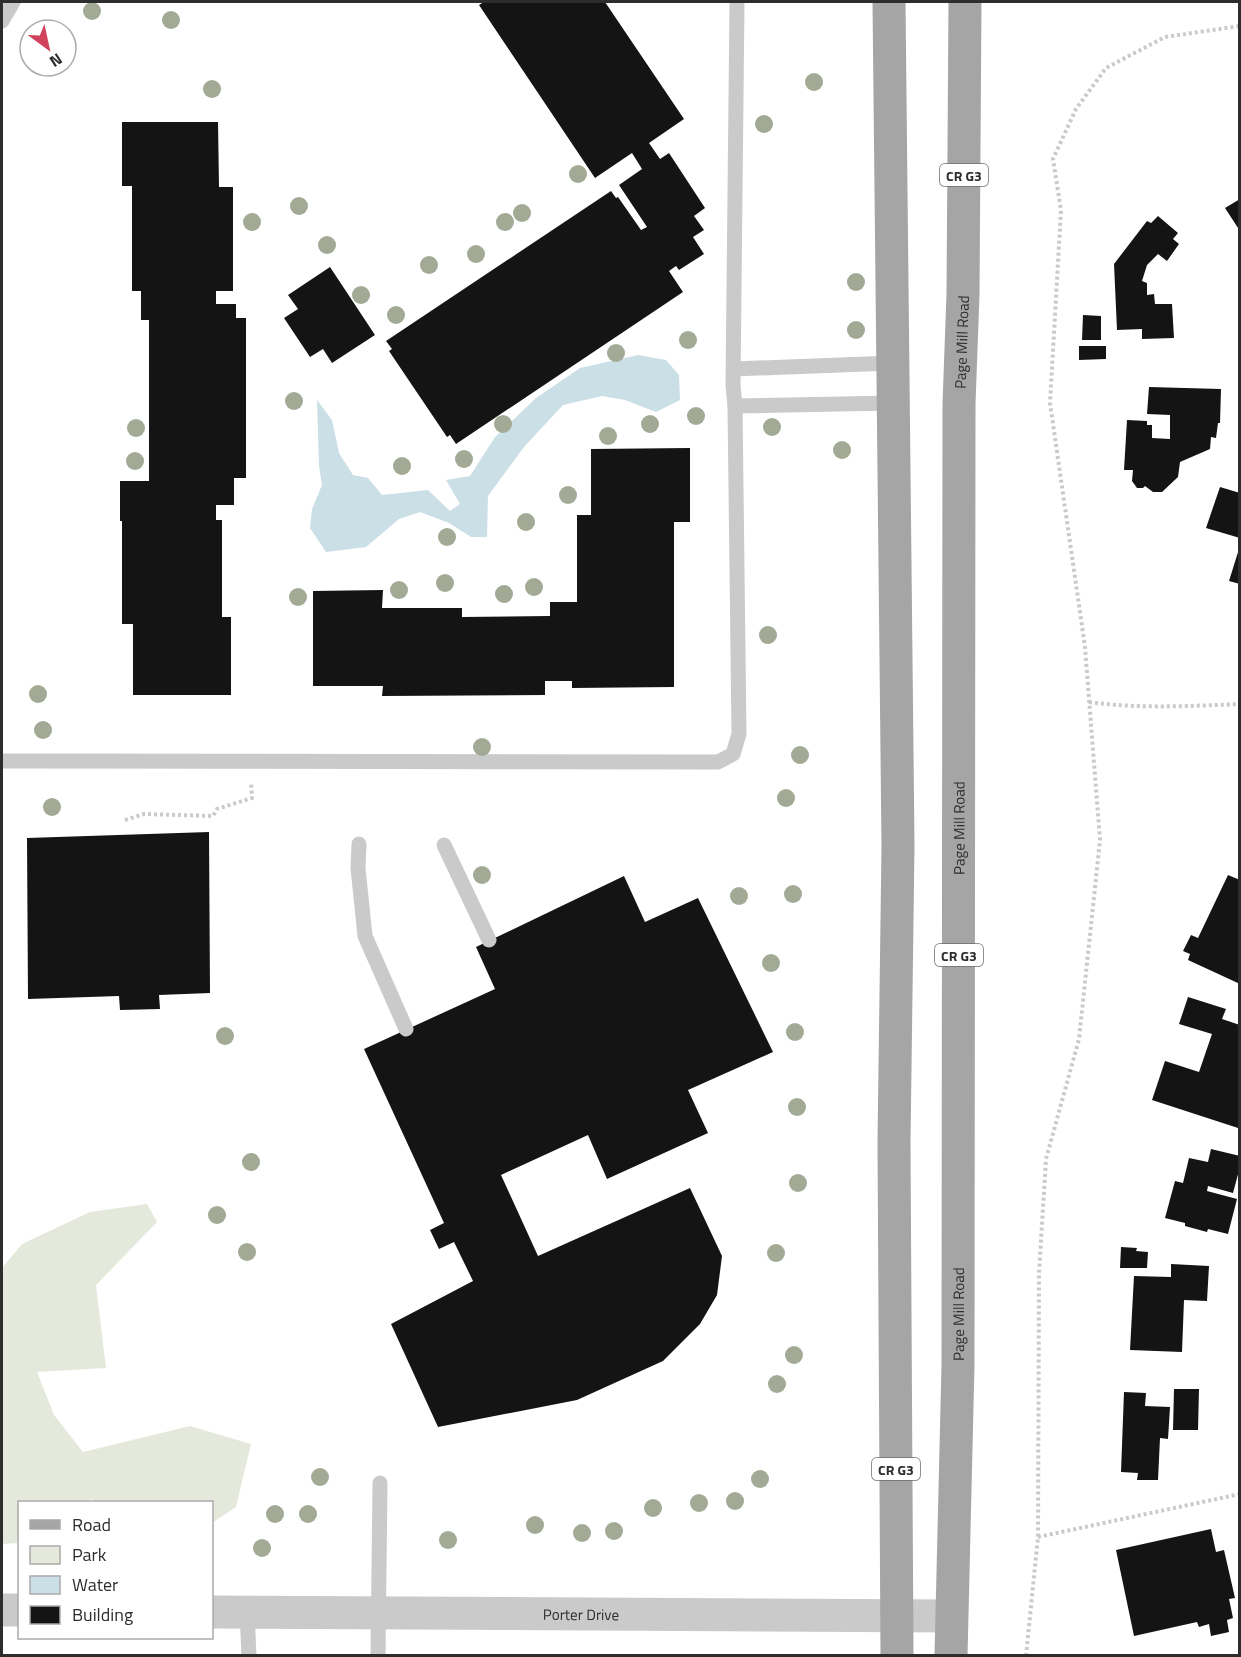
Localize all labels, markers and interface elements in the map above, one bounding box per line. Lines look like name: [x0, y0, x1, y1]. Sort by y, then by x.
north arrow: [18, 18, 78, 78]
text: N: [45, 47, 67, 74]
road number: CR G3: [940, 164, 988, 186]
street label: Page Mill Road: [948, 295, 974, 389]
street label: Page Mill Road: [947, 781, 970, 875]
road number: CR G3: [935, 944, 983, 966]
street label: Page Mill Road: [947, 1267, 970, 1361]
road number: CR G3: [872, 1458, 920, 1480]
legend: [18, 1501, 213, 1639]
text: Road: [72, 1511, 111, 1538]
text: Park: [72, 1541, 107, 1568]
text: Water: [72, 1571, 118, 1598]
text: Building: [72, 1601, 133, 1628]
street label: Porter Drive: [543, 1602, 619, 1626]

